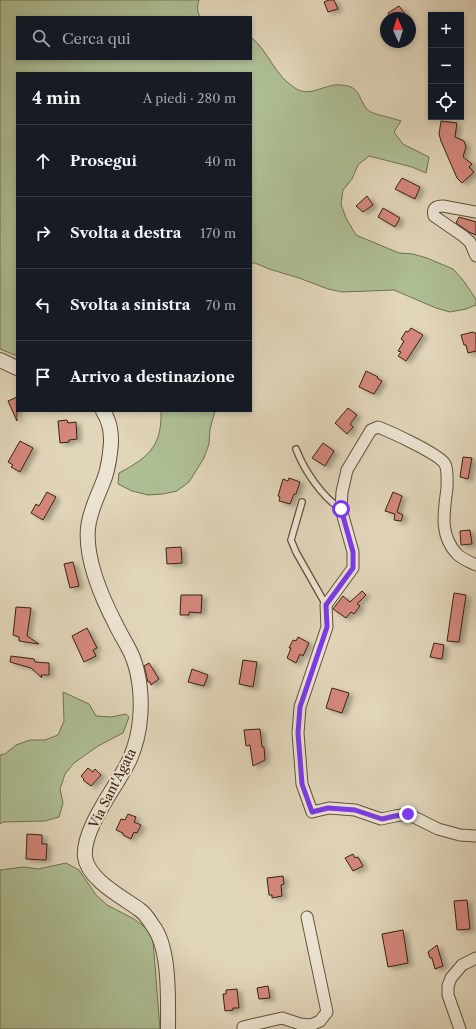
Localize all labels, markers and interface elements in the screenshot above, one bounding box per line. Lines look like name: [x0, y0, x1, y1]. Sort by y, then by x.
north arrow: [380, 12, 416, 48]
map controls: [428, 12, 464, 120]
button: +: [428, 12, 464, 48]
search box: [16, 16, 252, 60]
icon: search: [30, 27, 52, 49]
text: Cerca qui: [62, 29, 131, 48]
button: −: [428, 48, 464, 84]
button: locate: [428, 84, 464, 120]
text: 4 min: [32, 88, 81, 108]
text: A piedi · 280 m: [143, 90, 236, 106]
icon: ahead: [32, 150, 54, 172]
text: Prosegui: [70, 151, 137, 170]
text: 40 m: [205, 153, 236, 169]
icon: right: [32, 222, 54, 244]
text: Svolta a destra: [70, 223, 181, 242]
text: 170 m: [200, 225, 236, 241]
icon: left: [32, 294, 54, 316]
text: Svolta a sinistra: [70, 295, 190, 314]
text: 70 m: [206, 297, 236, 313]
icon: arrive: [32, 366, 54, 388]
text: Arrivo a destinazione: [70, 367, 235, 386]
route start: [332, 500, 350, 518]
street label: Via Sant'Agata: [85, 745, 139, 832]
route end: [399, 805, 417, 823]

